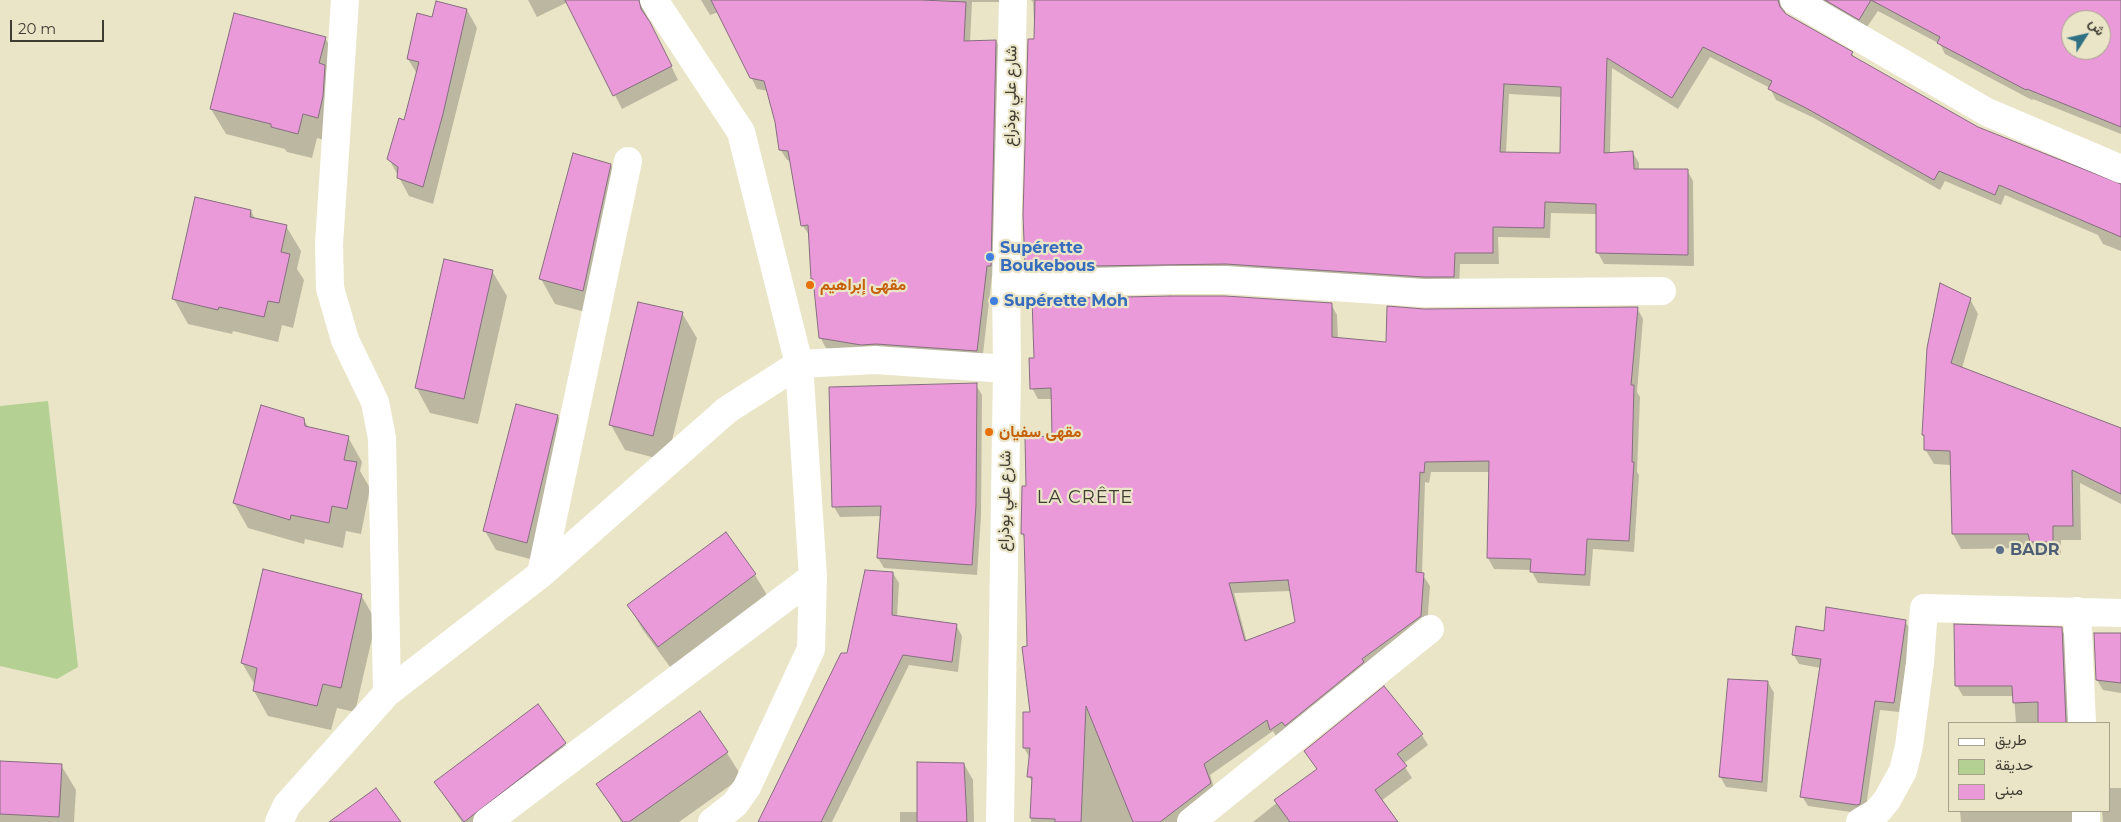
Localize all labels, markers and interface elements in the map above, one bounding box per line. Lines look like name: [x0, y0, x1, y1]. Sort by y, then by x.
scale bar: [12, 10, 106, 42]
north arrow: [2061, 10, 2111, 60]
text: ش: [2085, 15, 2110, 39]
text: 20 m: [18, 19, 56, 38]
street label: شارع علي بوذراع: [1001, 45, 1021, 147]
place label: Supérette Boukebous: [1000, 238, 1095, 276]
marker: Supérette Boukebous: [984, 251, 996, 263]
place label: مقهى إبراهيم: [820, 275, 906, 295]
marker: مقهى إبراهيم: [804, 279, 816, 291]
place label: Supérette Moh: [1004, 291, 1128, 311]
marker: Supérette Moh: [988, 295, 1000, 307]
place label: مقهى سفيان: [999, 422, 1081, 442]
marker: مقهى سفيان: [983, 426, 995, 438]
street label: شارع علي بوذراع: [995, 450, 1015, 552]
district label: LA CRÊTE: [1036, 487, 1134, 509]
place label: BADR: [2010, 540, 2059, 560]
marker: BADR: [1994, 544, 2006, 556]
legend: [1948, 722, 2111, 812]
text: طريق: [1995, 730, 2027, 749]
text: حديقة: [1995, 755, 2033, 774]
text: مبنى: [1995, 780, 2023, 799]

